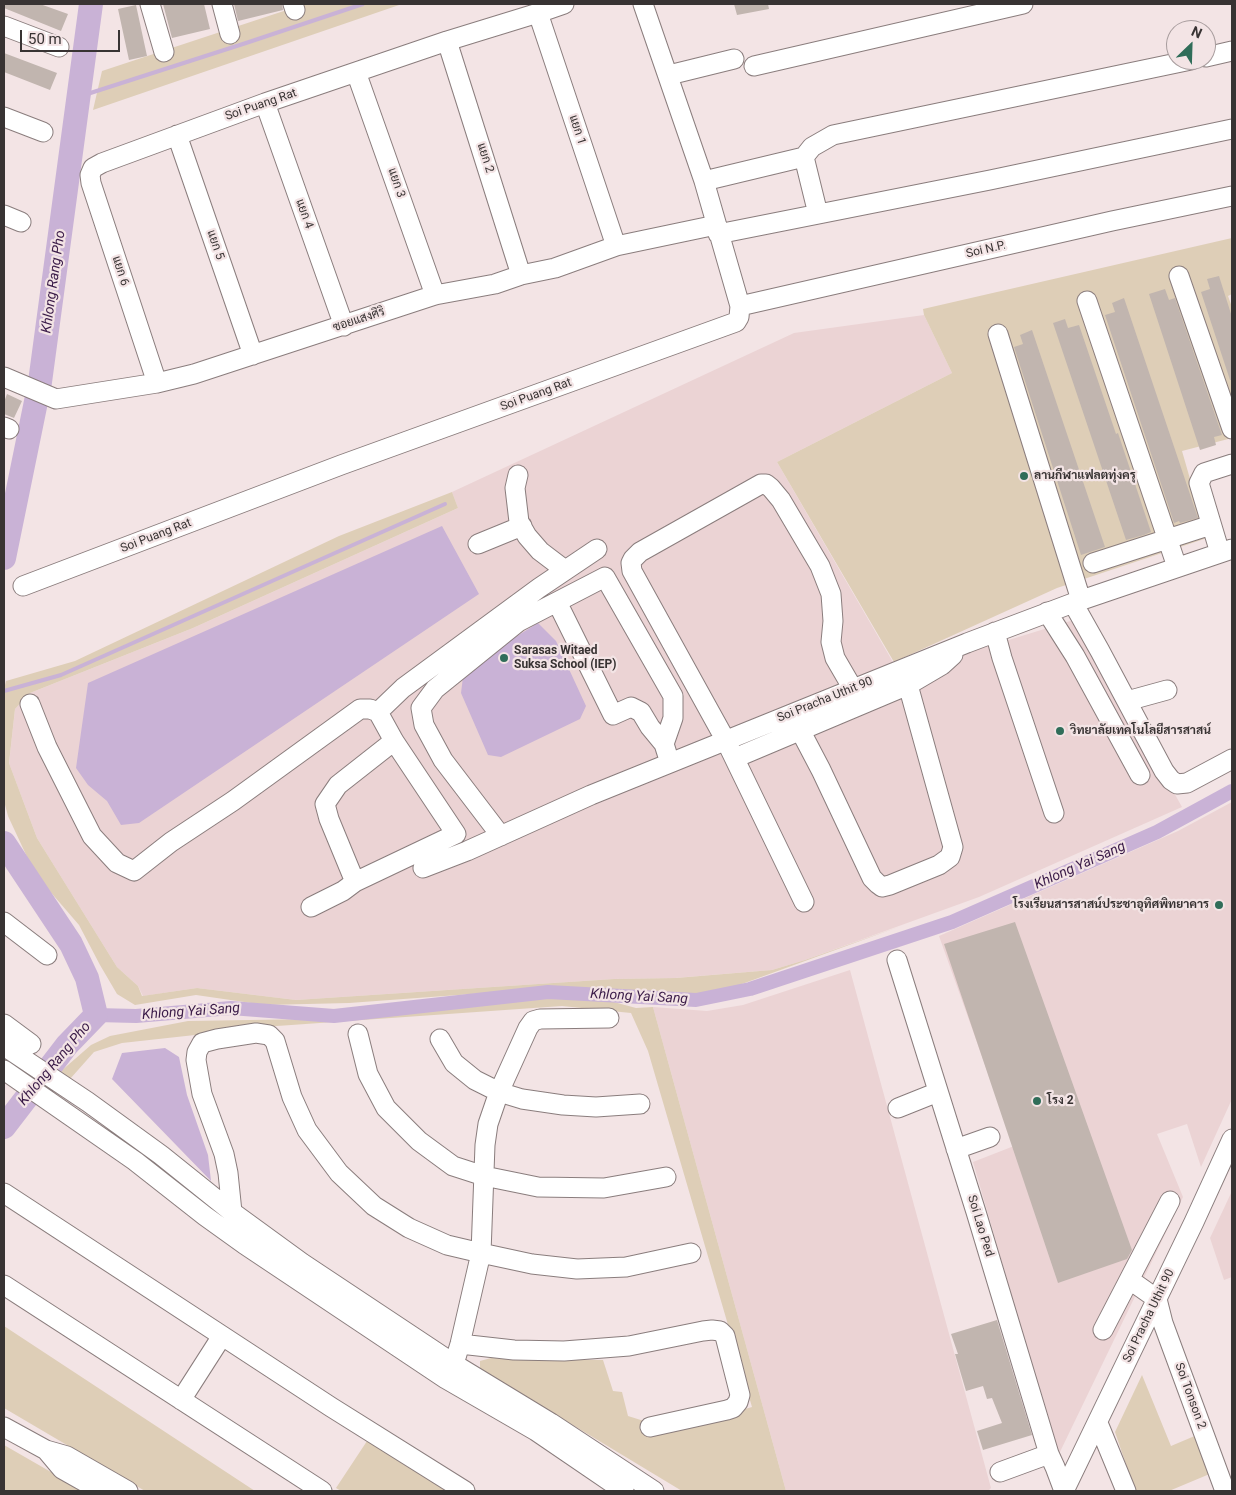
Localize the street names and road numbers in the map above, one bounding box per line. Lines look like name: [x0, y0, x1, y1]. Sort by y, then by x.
street label: Soi Puang Rat: [223, 86, 299, 124]
street label: แยก 1: [565, 113, 589, 147]
street label: แยก 2: [473, 141, 497, 175]
street label: แยก 3: [384, 166, 408, 200]
street label: แยก 4: [292, 197, 316, 231]
street label: แยก 5: [203, 228, 227, 262]
street label: Soi N.P.: [965, 238, 1007, 262]
street label: แยก 6: [108, 254, 132, 288]
street label: ซอยแสงศิริ: [331, 305, 387, 335]
street label: Soi Puang Rat: [498, 375, 574, 415]
street label: Soi Puang Rat: [119, 516, 193, 556]
street label: Soi Pracha Uthit 90: [775, 674, 875, 726]
street label: Soi Lao Ped: [964, 1194, 996, 1258]
street label: Soi Pracha Uthit 90: [1120, 1267, 1178, 1365]
street label: Soi Tonson 2: [1171, 1361, 1209, 1431]

